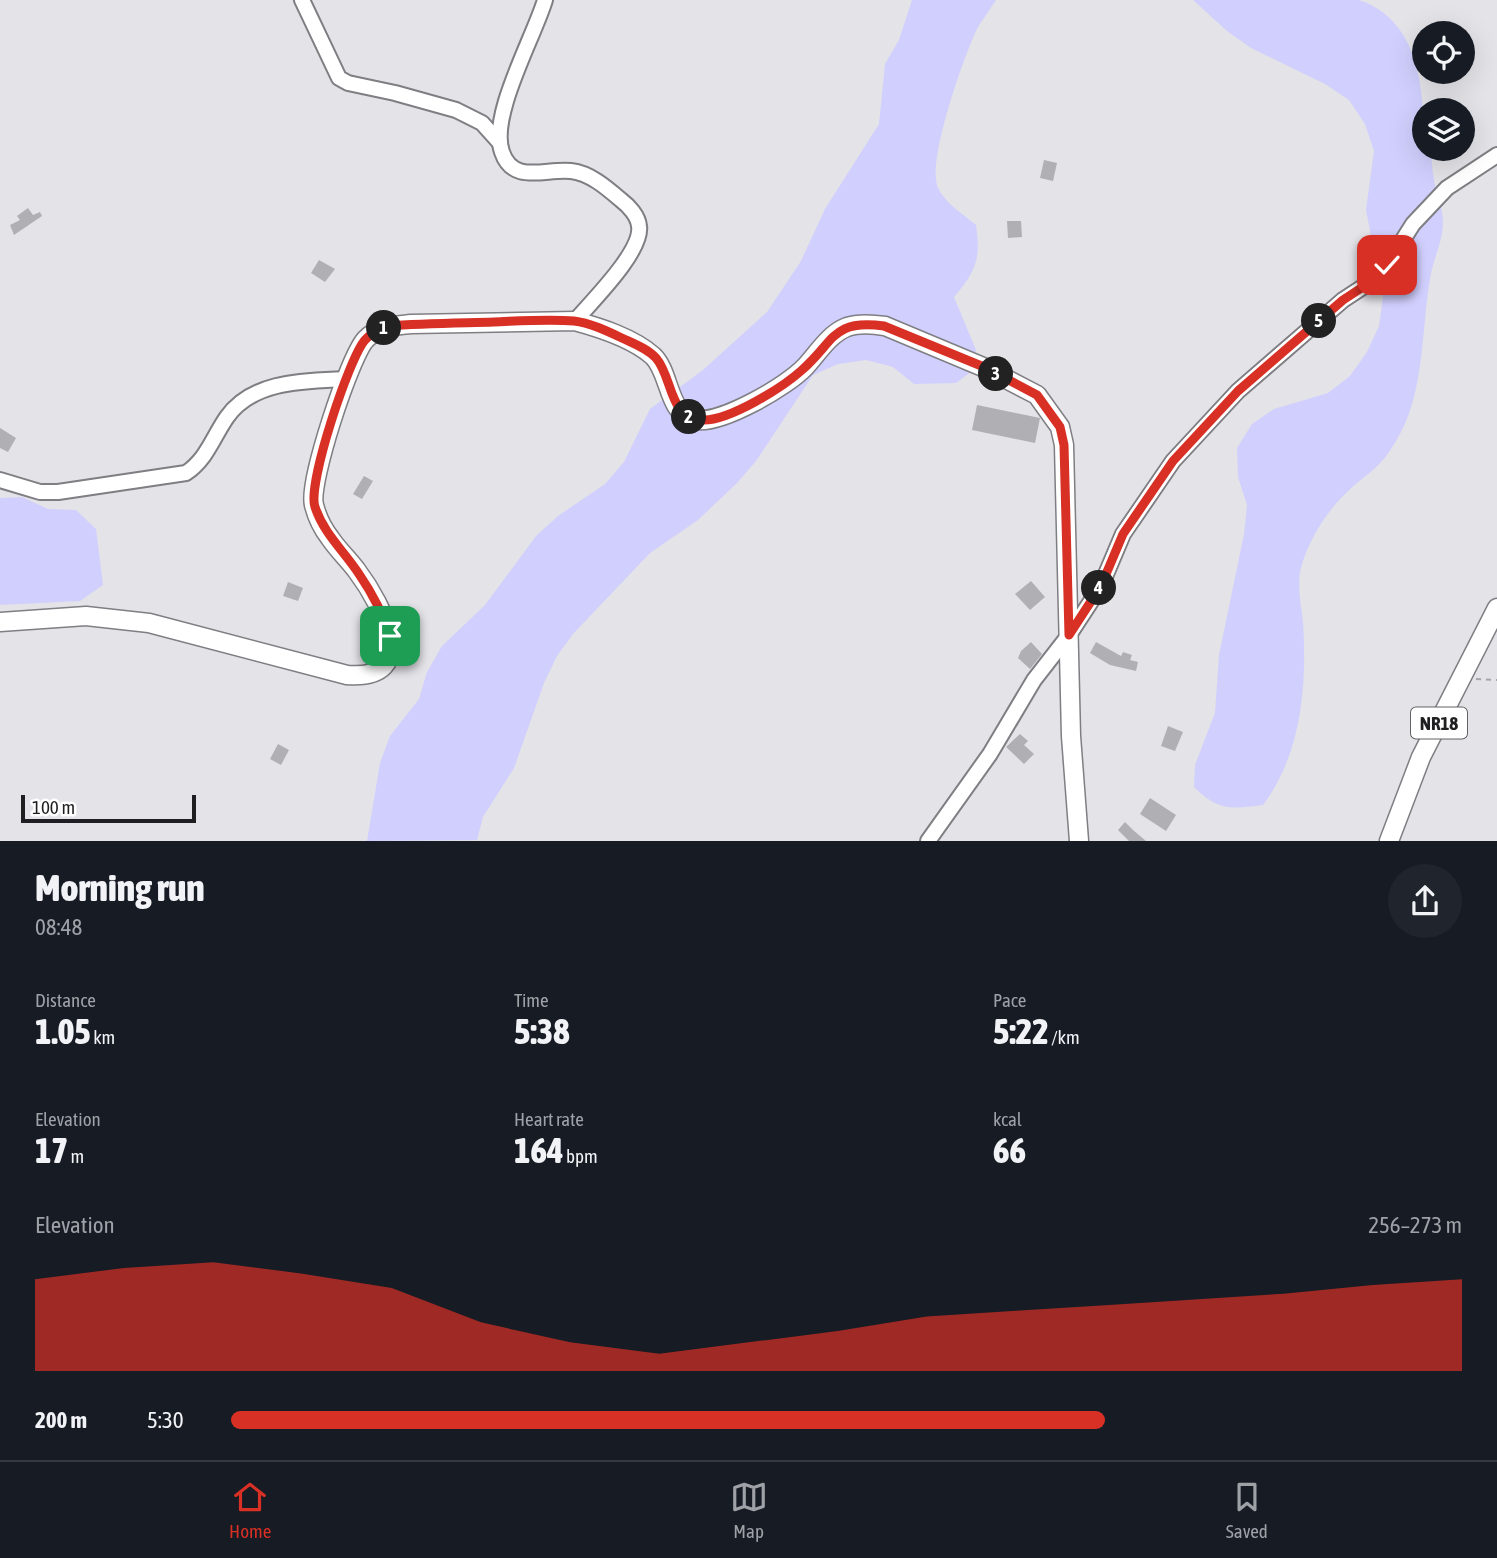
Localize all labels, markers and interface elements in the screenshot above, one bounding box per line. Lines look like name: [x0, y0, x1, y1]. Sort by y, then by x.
map controls: [1412, 21, 1475, 161]
button: locate: [1412, 21, 1475, 84]
button: layers: [1412, 98, 1475, 161]
pin: [1357, 235, 1417, 295]
icon: check: [1368, 246, 1406, 284]
pin: 5: [1302, 304, 1336, 338]
text: 5: [1314, 309, 1323, 331]
pin: 1: [366, 310, 402, 346]
text: 1: [379, 316, 388, 338]
pin: 3: [978, 356, 1014, 392]
text: 3: [991, 362, 1000, 384]
pin: 2: [672, 400, 706, 434]
text: 2: [684, 405, 693, 427]
pin: 4: [1082, 570, 1116, 606]
text: 4: [1094, 576, 1103, 598]
pin: [360, 606, 420, 666]
icon: arrive: [371, 617, 409, 655]
road number: NR18: [1411, 708, 1467, 738]
scale bar: [21, 792, 196, 823]
text: 100 m: [32, 796, 75, 818]
button: share: [1388, 864, 1462, 938]
text: Morning run: [35, 866, 205, 909]
text: 08:48: [35, 914, 82, 940]
text: Distance: [35, 989, 96, 1011]
text: Time: [514, 989, 549, 1011]
text: Pace: [993, 989, 1026, 1011]
text: 1.05: [35, 1011, 91, 1051]
text: 5:38: [514, 1011, 570, 1051]
text: 5:22: [993, 1011, 1049, 1051]
text: km: [91, 1026, 115, 1048]
text: /km: [1049, 1026, 1080, 1048]
text: Elevation: [35, 1108, 101, 1130]
text: Heart rate: [514, 1108, 584, 1130]
text: kcal: [993, 1108, 1022, 1130]
text: 17: [35, 1130, 68, 1170]
text: 164: [514, 1130, 563, 1170]
text: 66: [993, 1130, 1026, 1170]
text: m: [68, 1145, 84, 1167]
text: bpm: [563, 1145, 598, 1167]
text: Elevation: [35, 1212, 115, 1238]
text: 256–273 m: [1368, 1212, 1462, 1238]
text: 200 m: [35, 1407, 87, 1433]
text: 5:30: [147, 1407, 184, 1433]
tab: Home: [229, 1478, 271, 1542]
tab: Map: [730, 1478, 768, 1542]
tab: Saved: [1226, 1478, 1268, 1542]

